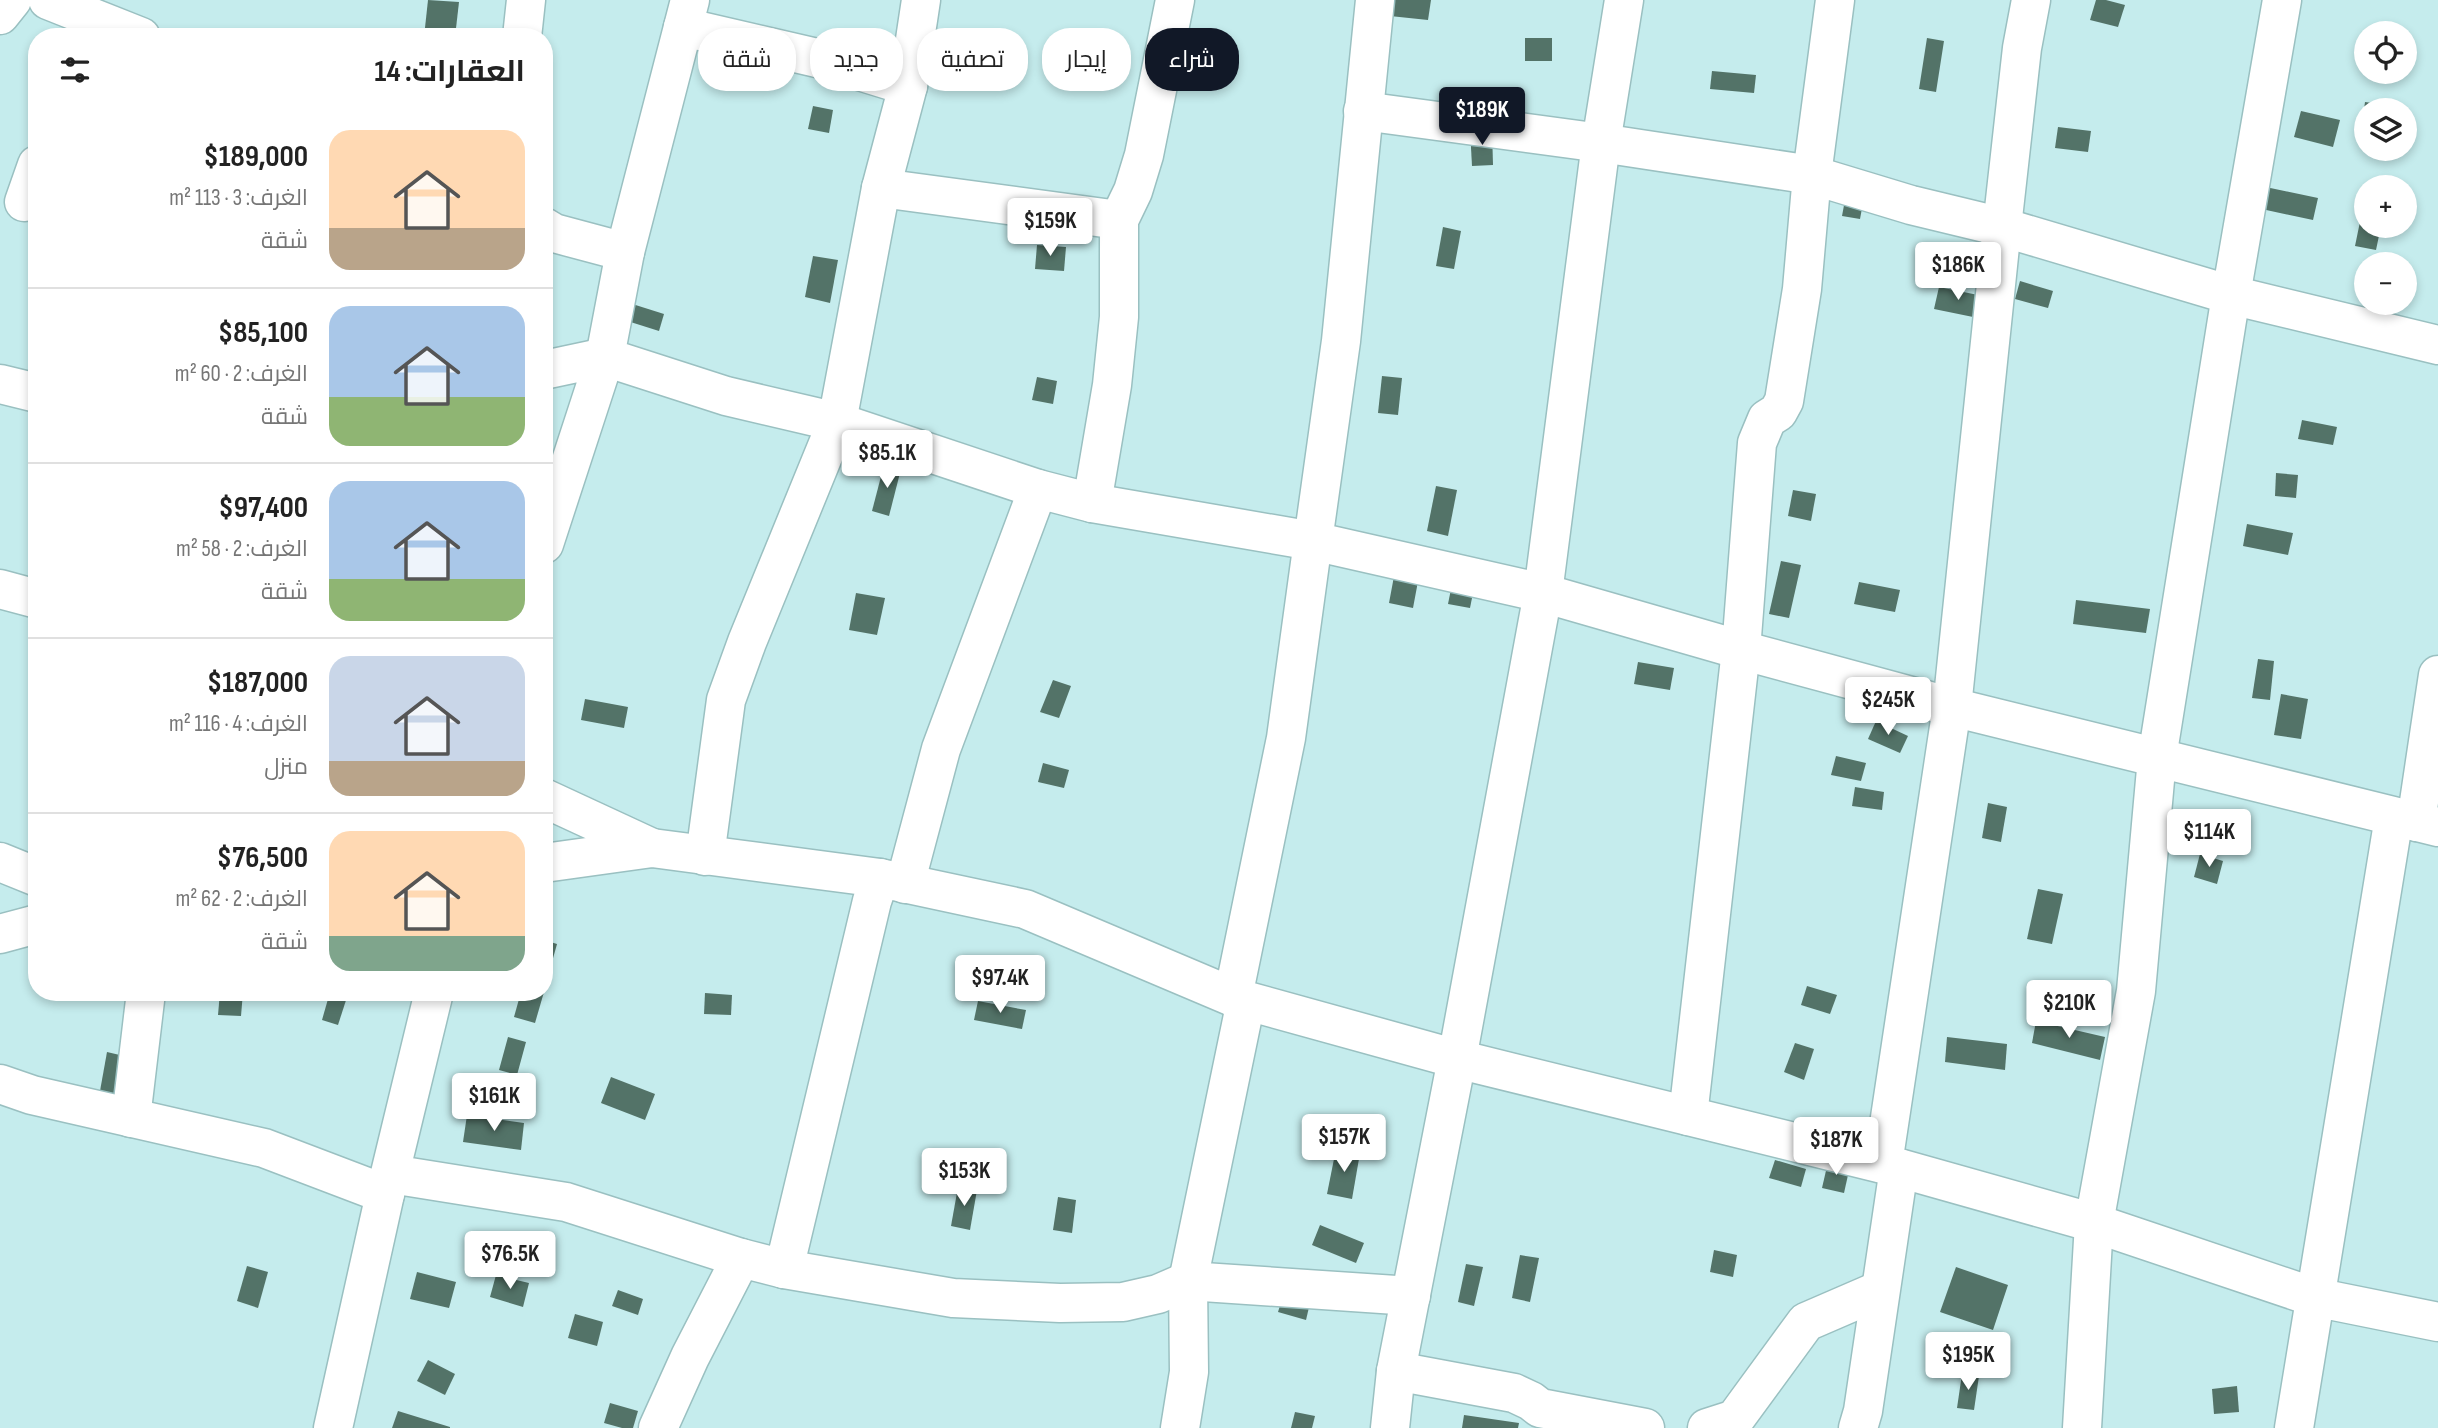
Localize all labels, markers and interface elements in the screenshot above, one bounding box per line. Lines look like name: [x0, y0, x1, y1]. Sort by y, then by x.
map controls: [2354, 21, 2417, 315]
button: locate: [2354, 21, 2417, 84]
chip: شقة: [698, 28, 796, 91]
chip: جديد: [810, 28, 903, 91]
chip: تصفية: [917, 28, 1028, 91]
chip: إيجار: [1042, 28, 1131, 91]
chip: شراء: [1145, 28, 1239, 91]
icon: filters: [56, 51, 94, 89]
text: العقارات: 14: [374, 54, 525, 90]
pin: $189K: [1433, 88, 1531, 147]
text: $189K: [1455, 96, 1509, 124]
button: layers: [2354, 98, 2417, 161]
text: $189,000: [203, 139, 308, 175]
icon: home: [385, 158, 469, 242]
button: +: [2354, 175, 2417, 238]
text: الغرف: 3 · 113 m²: [169, 184, 308, 212]
pin: $159K: [1001, 198, 1099, 258]
text: $159K: [1023, 207, 1077, 235]
text: شقة: [261, 227, 308, 255]
pin: $186K: [1909, 243, 2007, 302]
text: $186K: [1931, 251, 1985, 279]
button: −: [2354, 252, 2417, 315]
text: $85,100: [218, 315, 308, 351]
icon: home: [385, 334, 469, 418]
text: الغرف: 2 · 60 m²: [175, 360, 308, 388]
text: شقة: [261, 403, 308, 431]
pin: $85.1K: [830, 430, 944, 490]
text: $85.1K: [858, 439, 916, 467]
text: $97,400: [218, 490, 308, 526]
icon: home: [385, 509, 469, 593]
text: الغرف: 2 · 58 m²: [176, 535, 308, 563]
text: شقة: [261, 578, 308, 606]
text: $187,000: [207, 665, 308, 701]
pin: $245K: [1839, 678, 1937, 737]
icon: home: [385, 684, 469, 768]
text: $245K: [1861, 686, 1915, 714]
text: الغرف: 4 · 116 m²: [169, 710, 308, 738]
text: منزل: [264, 753, 308, 781]
pin: $114K: [2160, 810, 2258, 869]
text: $114K: [2183, 818, 2235, 846]
text: $76,500: [217, 840, 308, 876]
icon: home: [385, 859, 469, 943]
text: الغرف: 2 · 62 m²: [175, 885, 308, 913]
text: شقة: [261, 928, 308, 956]
pin: $97.4K: [943, 956, 1057, 1015]
text: $97.4K: [971, 964, 1029, 992]
pin: $210K: [2020, 981, 2118, 1040]
text: $210K: [2042, 989, 2096, 1017]
pin: $161K: [445, 1074, 543, 1133]
text: $161K: [468, 1082, 520, 1110]
pin: $157K: [1295, 1114, 1393, 1174]
pin: $187K: [1787, 1118, 1885, 1177]
text: $157K: [1318, 1123, 1370, 1151]
text: $187K: [1809, 1126, 1863, 1154]
pin: $153K: [915, 1148, 1013, 1208]
text: $153K: [938, 1157, 990, 1185]
pin: $76.5K: [453, 1232, 567, 1291]
text: $76.5K: [481, 1240, 539, 1268]
pin: $195K: [1919, 1332, 2017, 1392]
text: $195K: [1941, 1341, 1995, 1369]

